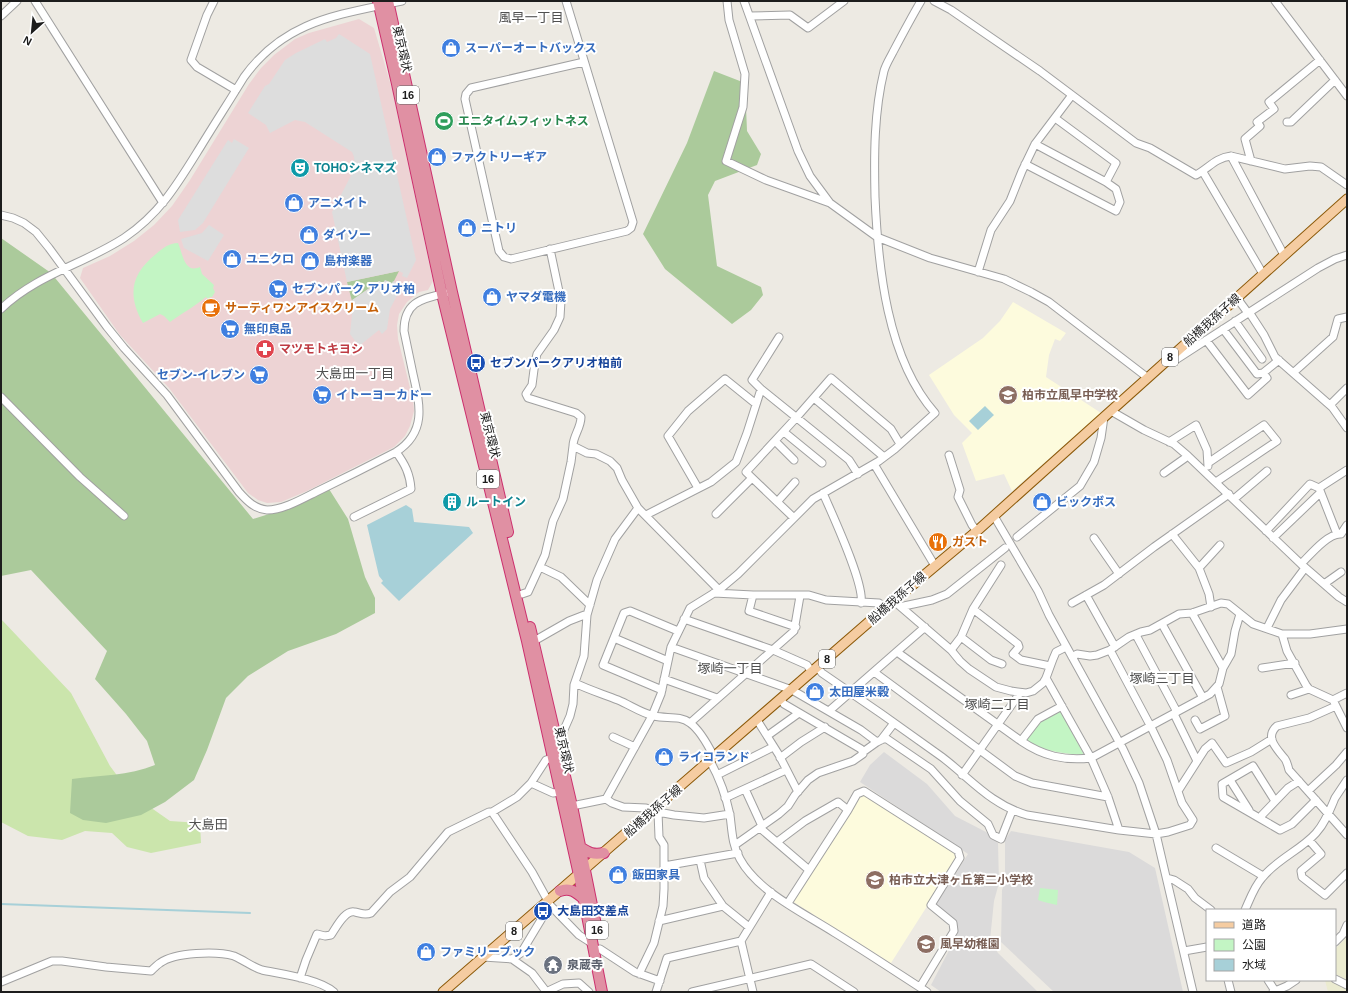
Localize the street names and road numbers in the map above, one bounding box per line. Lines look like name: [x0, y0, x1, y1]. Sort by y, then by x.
street label: 東京環状: [390, 24, 414, 74]
road number: 16: [397, 86, 419, 104]
street label: 船橋我孫子線: [1181, 291, 1243, 349]
road number: 8: [1162, 348, 1178, 366]
street label: 東京環状: [477, 410, 503, 460]
road number: 16: [477, 470, 499, 488]
street label: 船橋我孫子線: [865, 569, 929, 627]
road number: 8: [819, 650, 835, 668]
street label: 東京環状: [552, 725, 576, 775]
street label: 船橋我孫子線: [621, 782, 685, 840]
road number: 16: [586, 921, 608, 939]
road number: 8: [506, 922, 522, 940]

